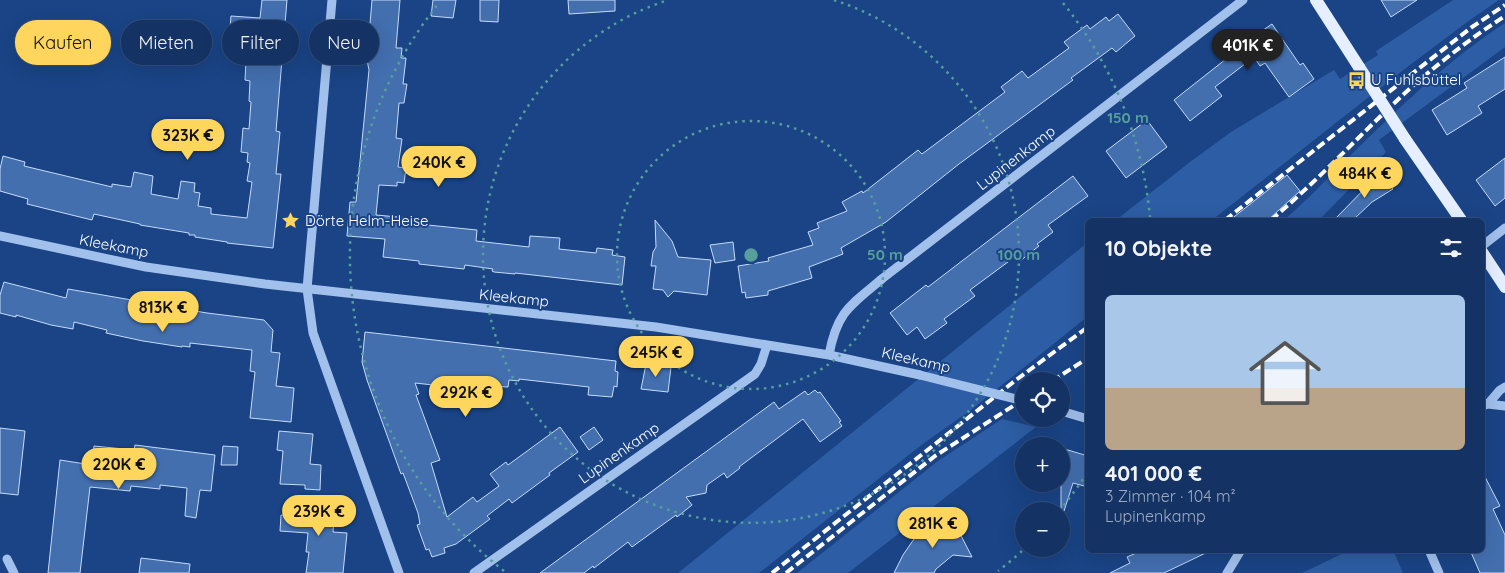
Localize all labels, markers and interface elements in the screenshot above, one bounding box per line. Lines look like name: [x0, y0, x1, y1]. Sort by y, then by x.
chip: Kaufen: [15, 20, 111, 65]
chip: Mieten: [121, 20, 212, 65]
chip: Filter: [222, 20, 299, 65]
chip: Neu: [309, 20, 379, 65]
pin: 401K €: [1207, 28, 1289, 71]
text: 401K €: [1223, 35, 1273, 55]
bus stop icon: U Fuhlsbüttel: [1347, 70, 1367, 90]
place label: U Fuhlsbüttel: [1371, 70, 1461, 89]
text: 150 m: [1107, 108, 1149, 127]
pin: 323K €: [147, 119, 229, 161]
street label: Lupinenkamp: [973, 121, 1059, 194]
text: 323K €: [162, 125, 214, 145]
pin: 240K €: [398, 146, 480, 188]
text: 240K €: [412, 152, 466, 172]
pin: 484K €: [1324, 156, 1406, 199]
text: 484K €: [1339, 163, 1391, 183]
place icon: Dörte Helm-Heise: [281, 211, 301, 231]
place label: Dörte Helm-Heise: [305, 211, 428, 230]
street label: Kleekamp: [78, 229, 150, 262]
icon: filters: [1437, 234, 1465, 262]
text: 10 Objekte: [1105, 235, 1212, 261]
text: 50 m: [867, 245, 903, 264]
text: 100 m: [998, 245, 1040, 264]
centre of rings: [742, 246, 760, 264]
street label: Kleekamp: [478, 284, 550, 311]
pin: 813K €: [122, 290, 204, 333]
text: 813K €: [139, 297, 187, 317]
icon: home: [1240, 328, 1330, 418]
pin: 245K €: [615, 336, 697, 378]
text: 245K €: [630, 342, 682, 362]
street label: Kleekamp: [880, 342, 952, 377]
map controls: [1015, 372, 1070, 557]
button: locate: [1015, 372, 1070, 427]
pin: 292K €: [425, 376, 507, 418]
text: 292K €: [440, 382, 492, 402]
street label: Lupinenkamp: [575, 418, 663, 487]
button: +: [1015, 437, 1070, 492]
pin: 220K €: [78, 448, 160, 490]
text: 220K €: [92, 454, 146, 474]
text: 401 000 €: [1105, 460, 1202, 486]
text: 3 Zimmer · 104 m²: [1105, 486, 1236, 506]
pin: 239K €: [278, 494, 360, 537]
text: 239K €: [293, 501, 345, 521]
button: −: [1015, 502, 1070, 557]
pin: 281K €: [892, 506, 974, 549]
text: Lupinenkamp: [1105, 506, 1206, 526]
text: 281K €: [908, 513, 958, 533]

